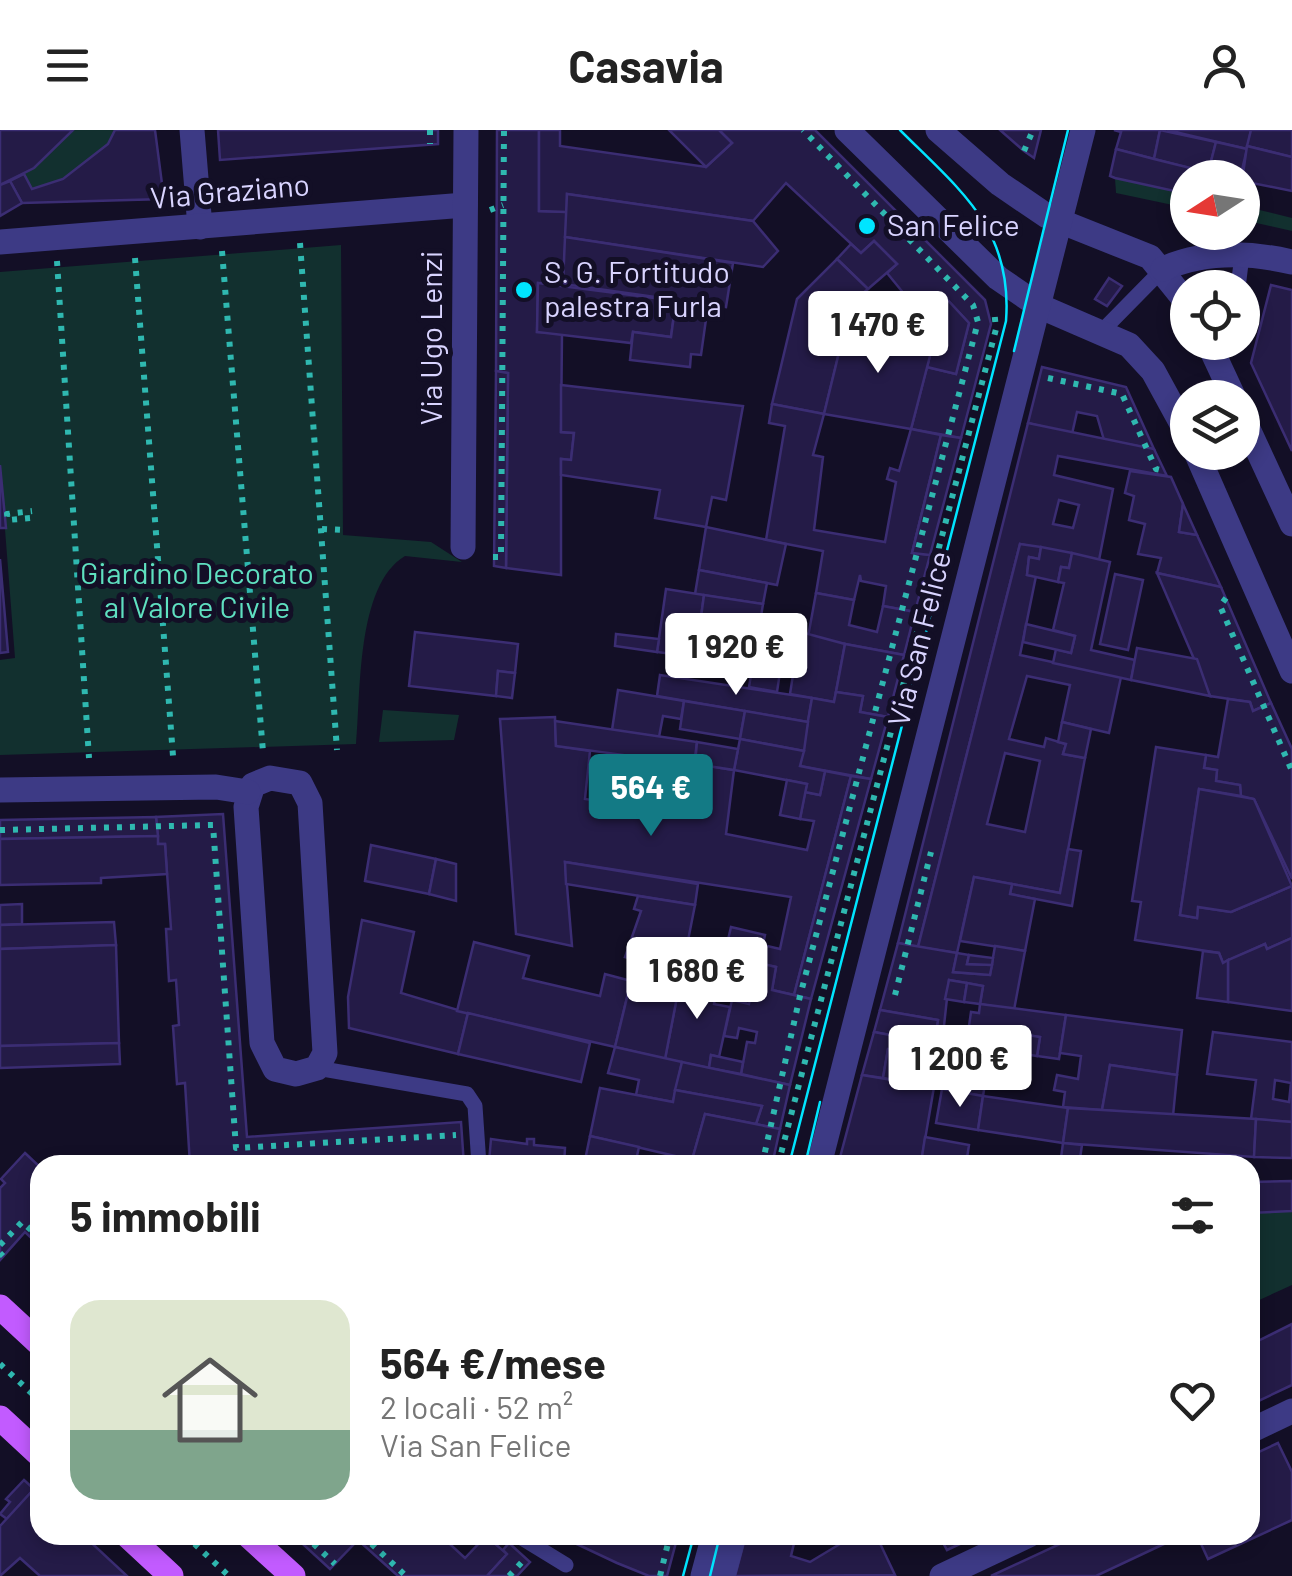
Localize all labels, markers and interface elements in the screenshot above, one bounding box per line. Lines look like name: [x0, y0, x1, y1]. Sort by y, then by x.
icon: menu: [40, 38, 95, 93]
text: Casavia: [568, 38, 724, 92]
icon: person: [1197, 38, 1252, 93]
north arrow: [1170, 160, 1260, 250]
map controls: [1170, 160, 1260, 470]
street label: Via Graziano: [149, 165, 311, 215]
place label: San Felice: [887, 206, 1020, 242]
marker: San Felice: [856, 215, 878, 237]
street label: Via Ugo Lenzi: [412, 251, 448, 425]
place label: S. G. Fortitudo palestra Furla: [544, 253, 730, 323]
button: locate: [1170, 270, 1260, 360]
marker: S. G. Fortitudo palestra Furla: [513, 279, 535, 301]
pin: 1 470 €: [786, 291, 970, 376]
text: 1 470 €: [830, 304, 926, 342]
button: layers: [1170, 380, 1260, 470]
street label: Via San Felice: [879, 547, 957, 730]
park label: Giardino Decorato al Valore Civile: [80, 554, 314, 624]
pin: 1 920 €: [644, 613, 828, 698]
text: 1 920 €: [687, 626, 785, 664]
pin: 564 €: [581, 754, 721, 839]
text: 564 €: [611, 767, 691, 805]
pin: 1 680 €: [605, 937, 789, 1022]
text: 1 680 €: [648, 950, 746, 988]
pin: 1 200 €: [868, 1025, 1052, 1110]
text: 1 200 €: [911, 1038, 1009, 1076]
icon: filters: [1165, 1188, 1220, 1243]
text: 5 immobili: [70, 1190, 261, 1240]
text: 564 €/mese: [380, 1337, 606, 1387]
icon: home: [150, 1340, 270, 1460]
icon: heart: [1165, 1373, 1220, 1428]
text: 2 locali · 52 m²: [380, 1387, 573, 1425]
text: Via San Felice: [380, 1425, 571, 1463]

